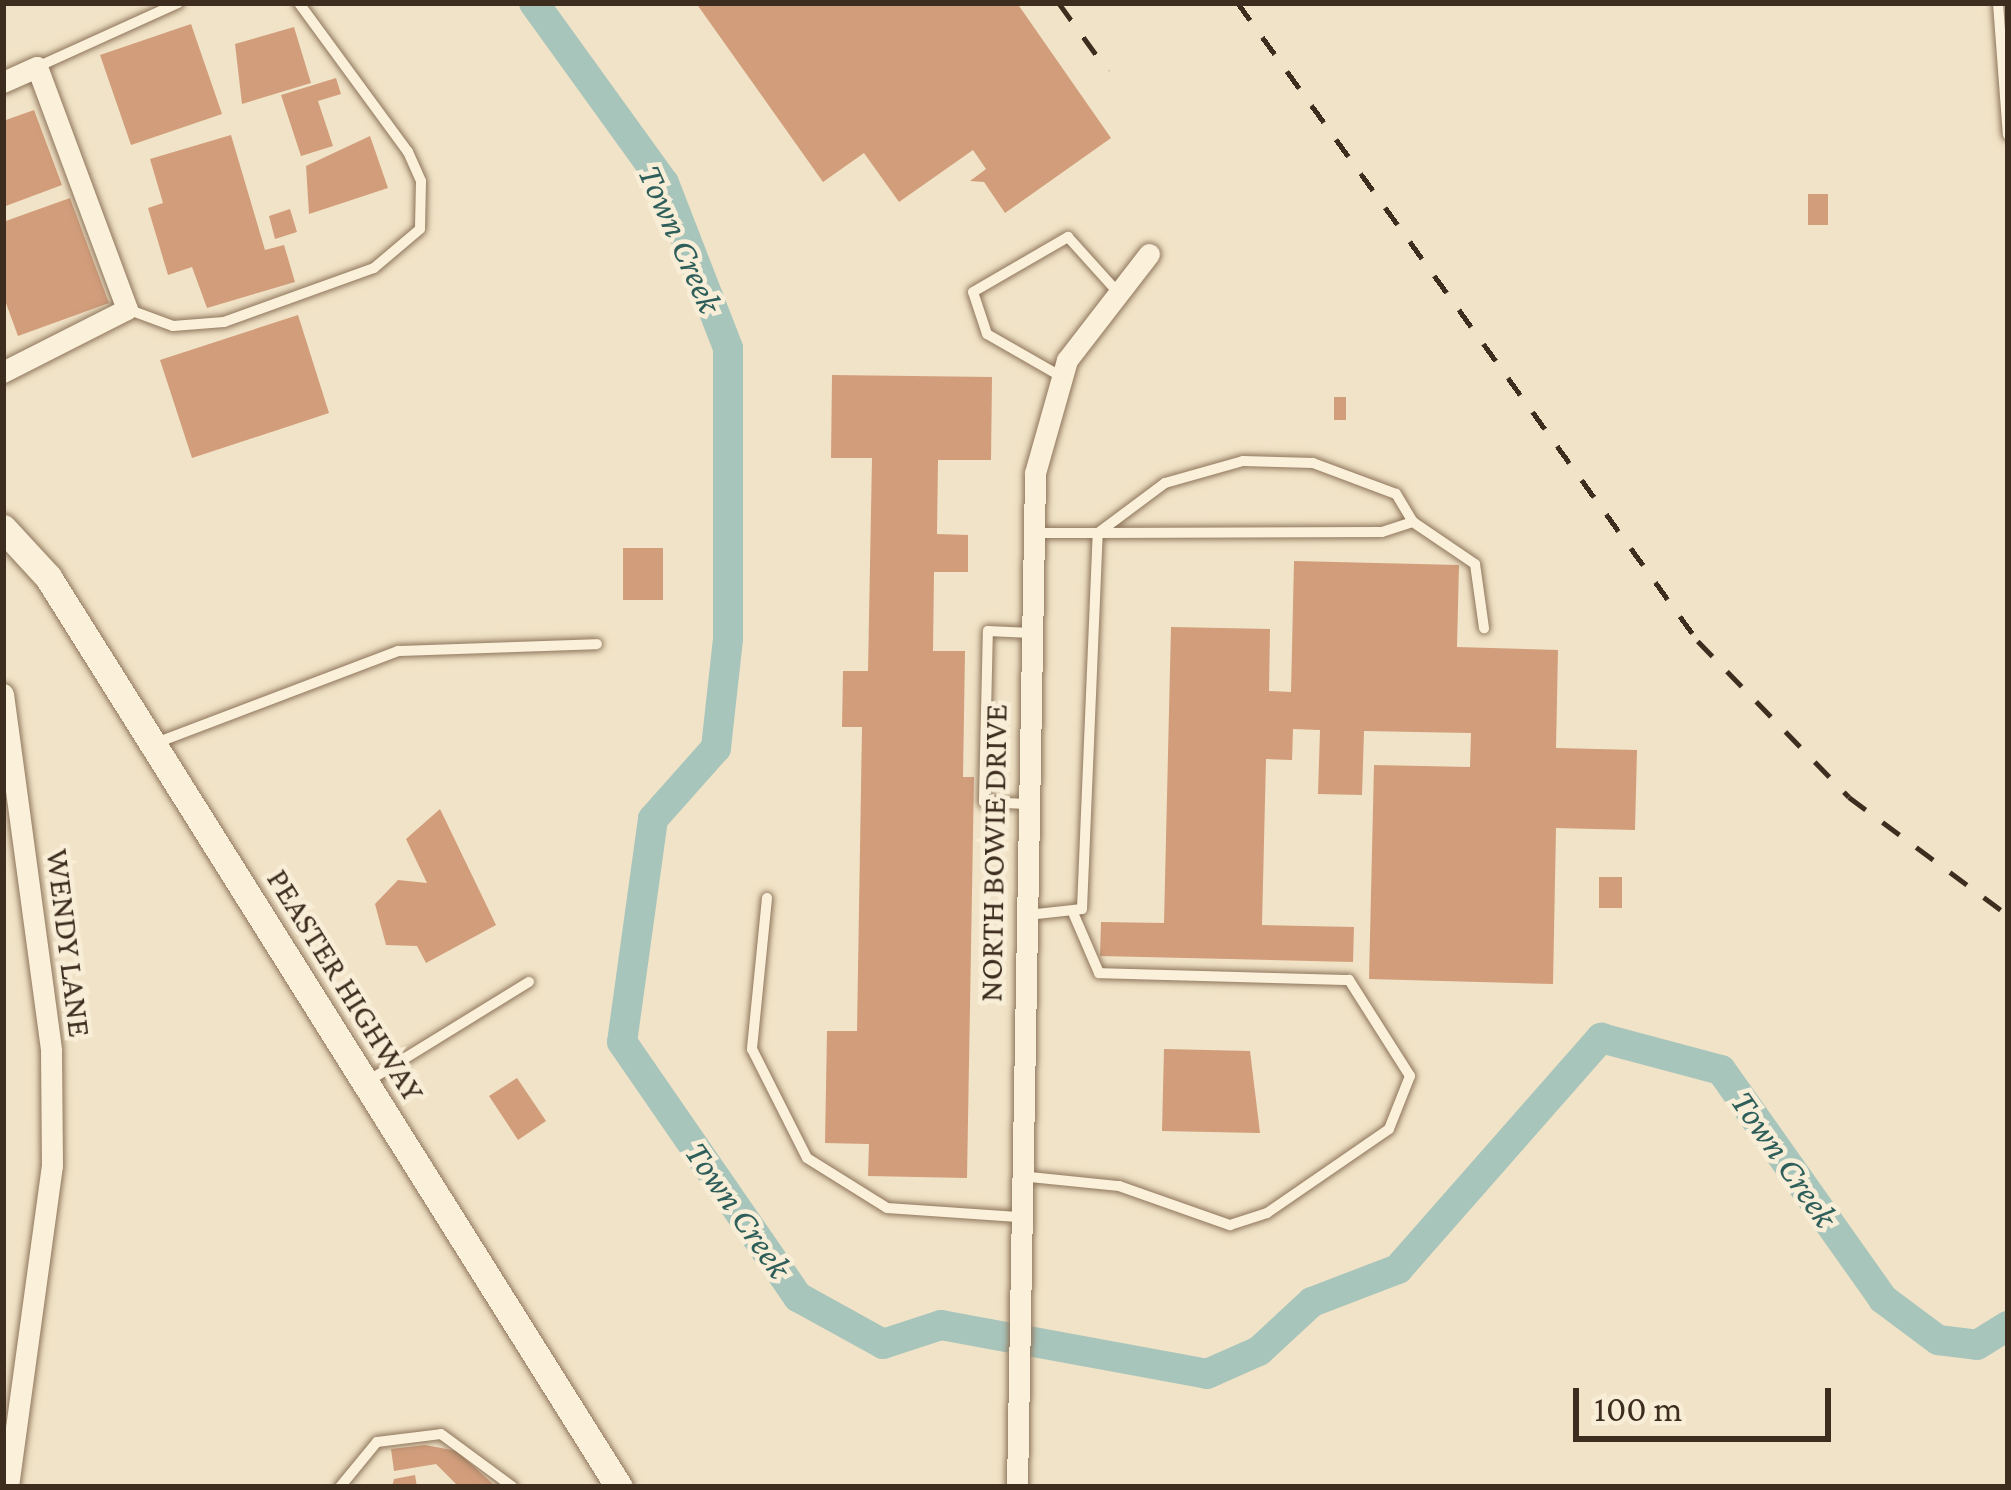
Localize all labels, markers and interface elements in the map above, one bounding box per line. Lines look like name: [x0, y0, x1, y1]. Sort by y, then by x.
water label: Town Creek: [628, 158, 732, 320]
street label: NORTH BOWIE DRIVE: [971, 704, 1015, 1002]
street label: WENDY LANE: [38, 847, 100, 1039]
street label: PEASTER HIGHWAY: [259, 861, 433, 1109]
water label: Town Creek: [1721, 1082, 1847, 1236]
water label: Town Creek: [675, 1133, 801, 1287]
scale bar: [1579, 1364, 1837, 1438]
text: 100 m: [1594, 1389, 1682, 1429]

